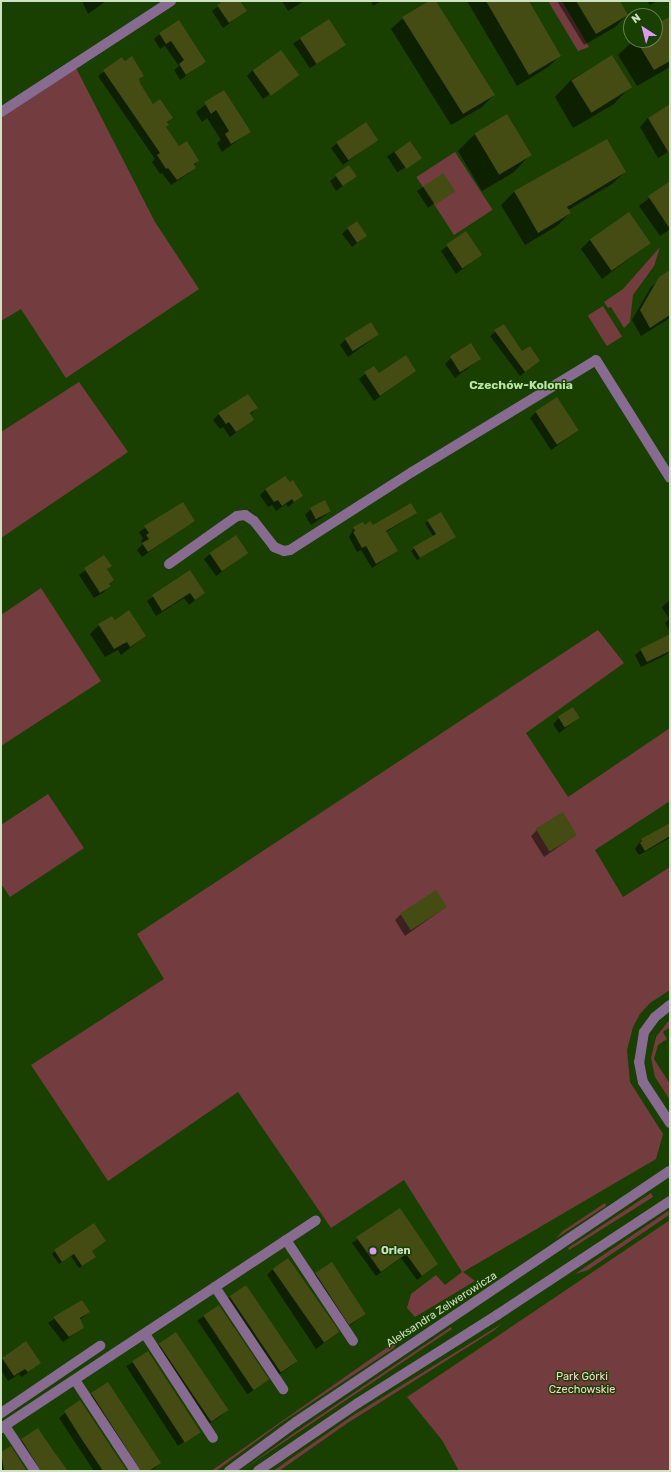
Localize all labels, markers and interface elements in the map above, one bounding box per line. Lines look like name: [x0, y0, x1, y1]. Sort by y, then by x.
north arrow: [623, 8, 663, 48]
text: N: [629, 11, 643, 26]
district label: Czechów-Kolonia: [469, 379, 573, 393]
place label: Orlen: [381, 1244, 411, 1258]
marker: Orlen: [368, 1246, 378, 1256]
street label: Aleksandra Zelwerowicza: [384, 1269, 500, 1351]
park label: Park Górki Czechowskie: [549, 1371, 615, 1397]

